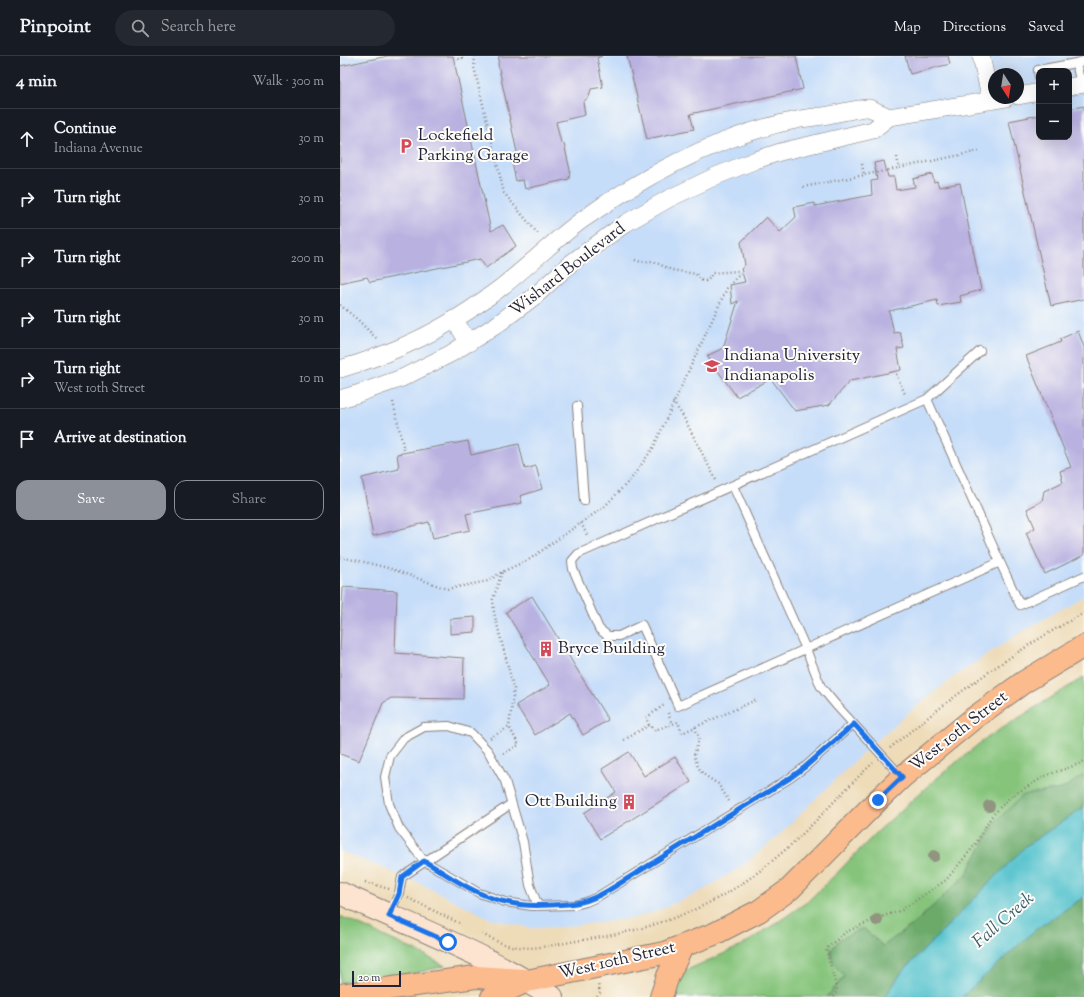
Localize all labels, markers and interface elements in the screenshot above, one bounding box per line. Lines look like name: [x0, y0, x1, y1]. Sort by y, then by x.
search box: [115, 10, 395, 46]
text: Pinpoint: [20, 14, 91, 41]
icon: search: [129, 17, 151, 39]
text: Search here: [161, 17, 236, 38]
text: Map: [894, 18, 921, 38]
text: Directions: [943, 18, 1006, 38]
text: Saved: [1028, 18, 1064, 38]
north arrow: [988, 68, 1024, 104]
map controls: [1036, 68, 1072, 140]
button: +: [1036, 68, 1072, 104]
text: 4 min: [16, 70, 57, 94]
text: Walk · 300 m: [252, 73, 324, 91]
button: −: [1036, 104, 1072, 140]
text: Continue: [54, 119, 116, 140]
place label: Lockefield Parking Garage: [418, 124, 529, 168]
icon: ahead: [16, 128, 38, 150]
text: 30 m: [298, 130, 324, 148]
parking icon: Lockefield Parking Garage: [397, 137, 415, 155]
text: Indiana Avenue: [54, 140, 143, 158]
icon: right: [16, 188, 38, 210]
text: Turn right: [54, 188, 120, 209]
text: 30 m: [298, 190, 324, 208]
street label: Wishard Boulevard: [505, 217, 631, 323]
icon: right: [16, 248, 38, 270]
text: Turn right: [54, 248, 120, 269]
text: 200 m: [291, 250, 324, 268]
icon: right: [16, 308, 38, 330]
text: Turn right: [54, 308, 120, 329]
text: 30 m: [298, 310, 324, 328]
place label: Indiana University Indianapolis: [724, 344, 861, 388]
school or university icon: Indiana University Indianapolis: [703, 357, 721, 375]
text: Turn right: [54, 359, 120, 380]
icon: right: [16, 368, 38, 390]
text: 10 m: [299, 370, 324, 388]
text: West 10th Street: [54, 380, 145, 398]
icon: arrive: [16, 428, 38, 450]
text: Arrive at destination: [54, 428, 187, 449]
button: Save: [16, 480, 166, 520]
button: Share: [174, 480, 324, 520]
place label: Bryce Building: [558, 637, 665, 661]
building icon: Bryce Building: [537, 640, 555, 658]
street label: West 10th Street: [905, 686, 1013, 778]
place label: Ott Building: [525, 790, 617, 814]
route end: [869, 791, 887, 809]
building icon: Ott Building: [620, 793, 638, 811]
water label: Fall Creek: [967, 887, 1041, 955]
route start: [439, 933, 457, 951]
street label: West 10th Street: [556, 936, 678, 986]
scale bar: [352, 969, 401, 988]
text: 20 m: [358, 970, 380, 986]

